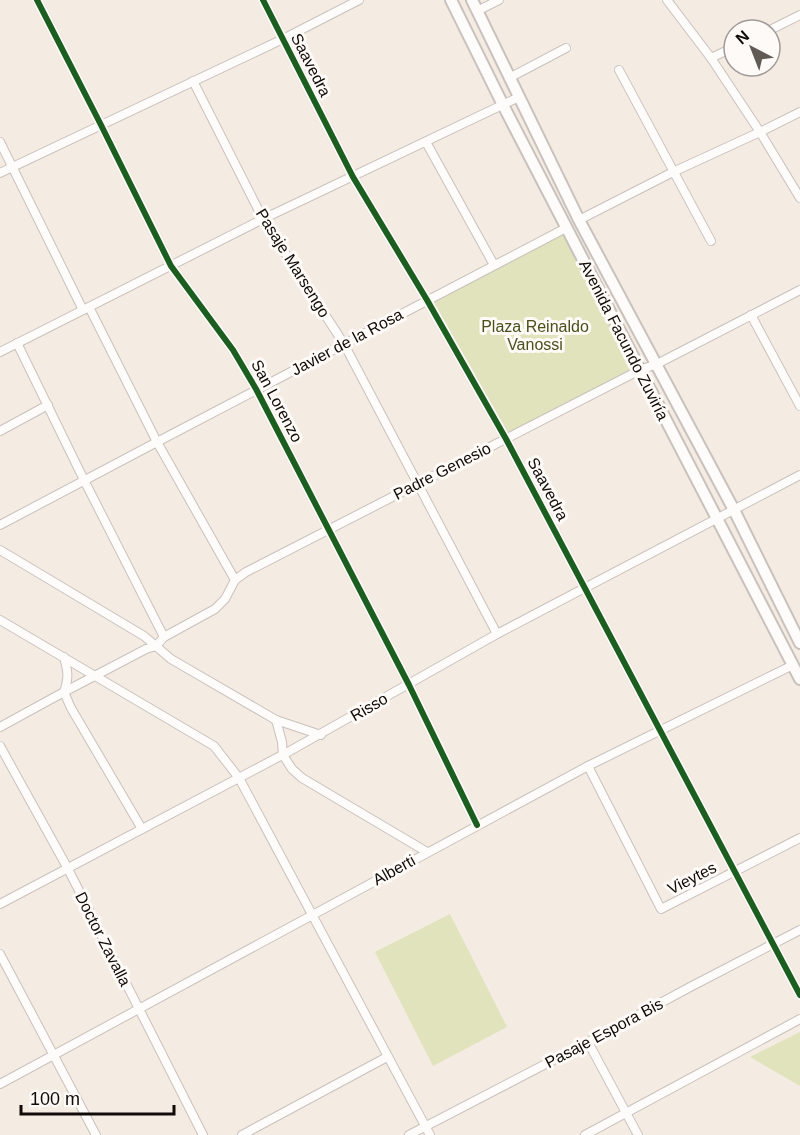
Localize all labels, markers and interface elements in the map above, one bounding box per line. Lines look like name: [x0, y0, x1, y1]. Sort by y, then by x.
north arrow: [722, 18, 782, 78]
text: N: [732, 27, 752, 47]
street label: Saavedra: [288, 31, 334, 99]
street label: Pasaje Marsengo: [253, 206, 333, 320]
street label: Avenida Facundo Zuviría: [576, 257, 672, 423]
street label: Javier de la Rosa: [288, 305, 406, 379]
park label: Plaza Reinaldo Vanossi: [481, 318, 589, 353]
street label: San Lorenzo: [248, 357, 306, 445]
street label: Padre Genesio: [391, 439, 493, 503]
street label: Saavedra: [524, 455, 572, 523]
street label: Risso: [347, 690, 391, 724]
street label: Alberti: [370, 852, 418, 888]
street label: Vieytes: [665, 859, 719, 897]
street label: Doctor Zavalla: [72, 889, 134, 989]
street label: Pasaje Espora Bis: [542, 995, 666, 1071]
scale bar: [21, 1078, 174, 1116]
text: 100 m: [30, 1089, 80, 1109]

